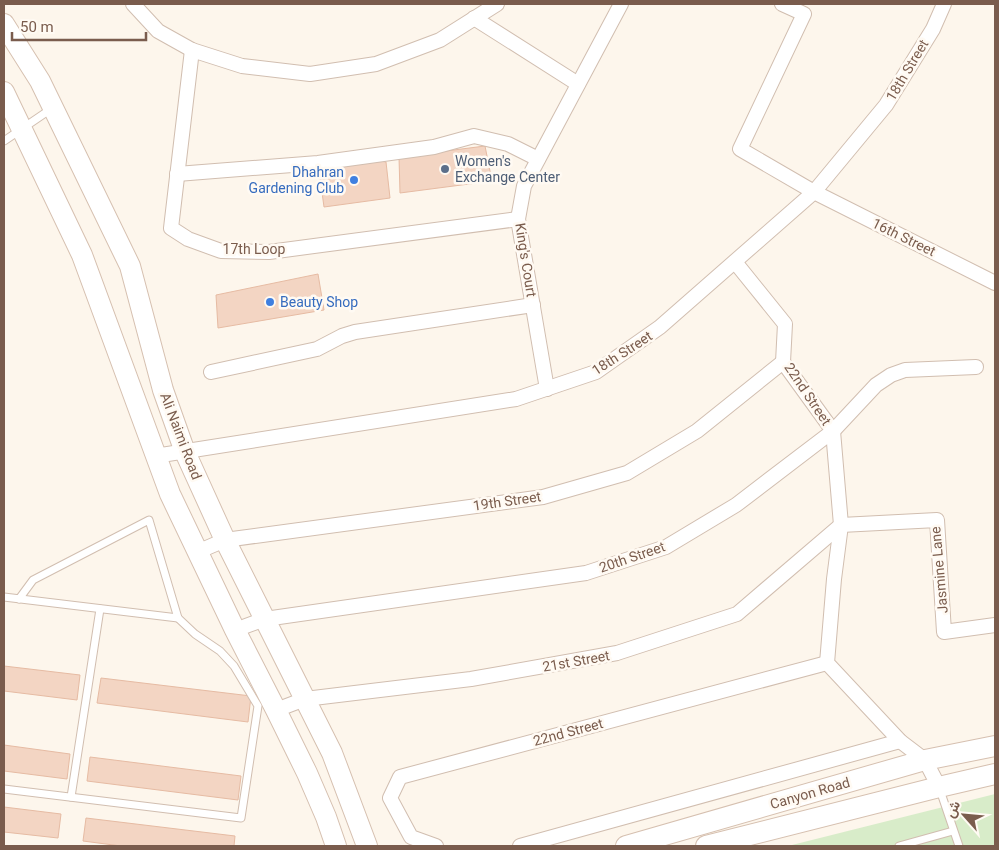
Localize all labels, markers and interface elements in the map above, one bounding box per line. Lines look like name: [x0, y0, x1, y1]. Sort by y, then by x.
scale bar: [12, 10, 146, 42]
text: 50 m: [20, 18, 54, 36]
street label: 18th Street: [883, 36, 932, 103]
place label: Women's Exchange Center: [455, 153, 560, 185]
marker: Women's Exchange Center: [439, 163, 451, 175]
place label: Dhahran Gardening Club: [249, 164, 344, 196]
marker: Dhahran Gardening Club: [348, 174, 360, 186]
street label: 16th Street: [870, 215, 939, 259]
street label: King's Court: [512, 222, 540, 299]
street label: 17th Loop: [223, 241, 286, 257]
place label: Beauty Shop: [280, 294, 358, 310]
marker: Beauty Shop: [264, 296, 276, 308]
street label: 18th Street: [589, 327, 655, 378]
street label: 22nd Street: [781, 360, 835, 429]
street label: Ali Naimi Road: [157, 390, 205, 482]
street label: 19th Street: [472, 488, 542, 514]
street label: Jasmine Lane: [927, 526, 951, 614]
street label: 20th Street: [597, 538, 667, 576]
street label: 21st Street: [541, 647, 611, 675]
street label: 22nd Street: [531, 715, 605, 749]
street label: Canyon Road: [768, 774, 852, 812]
north arrow: [939, 790, 989, 840]
text: ش: [941, 798, 964, 821]

